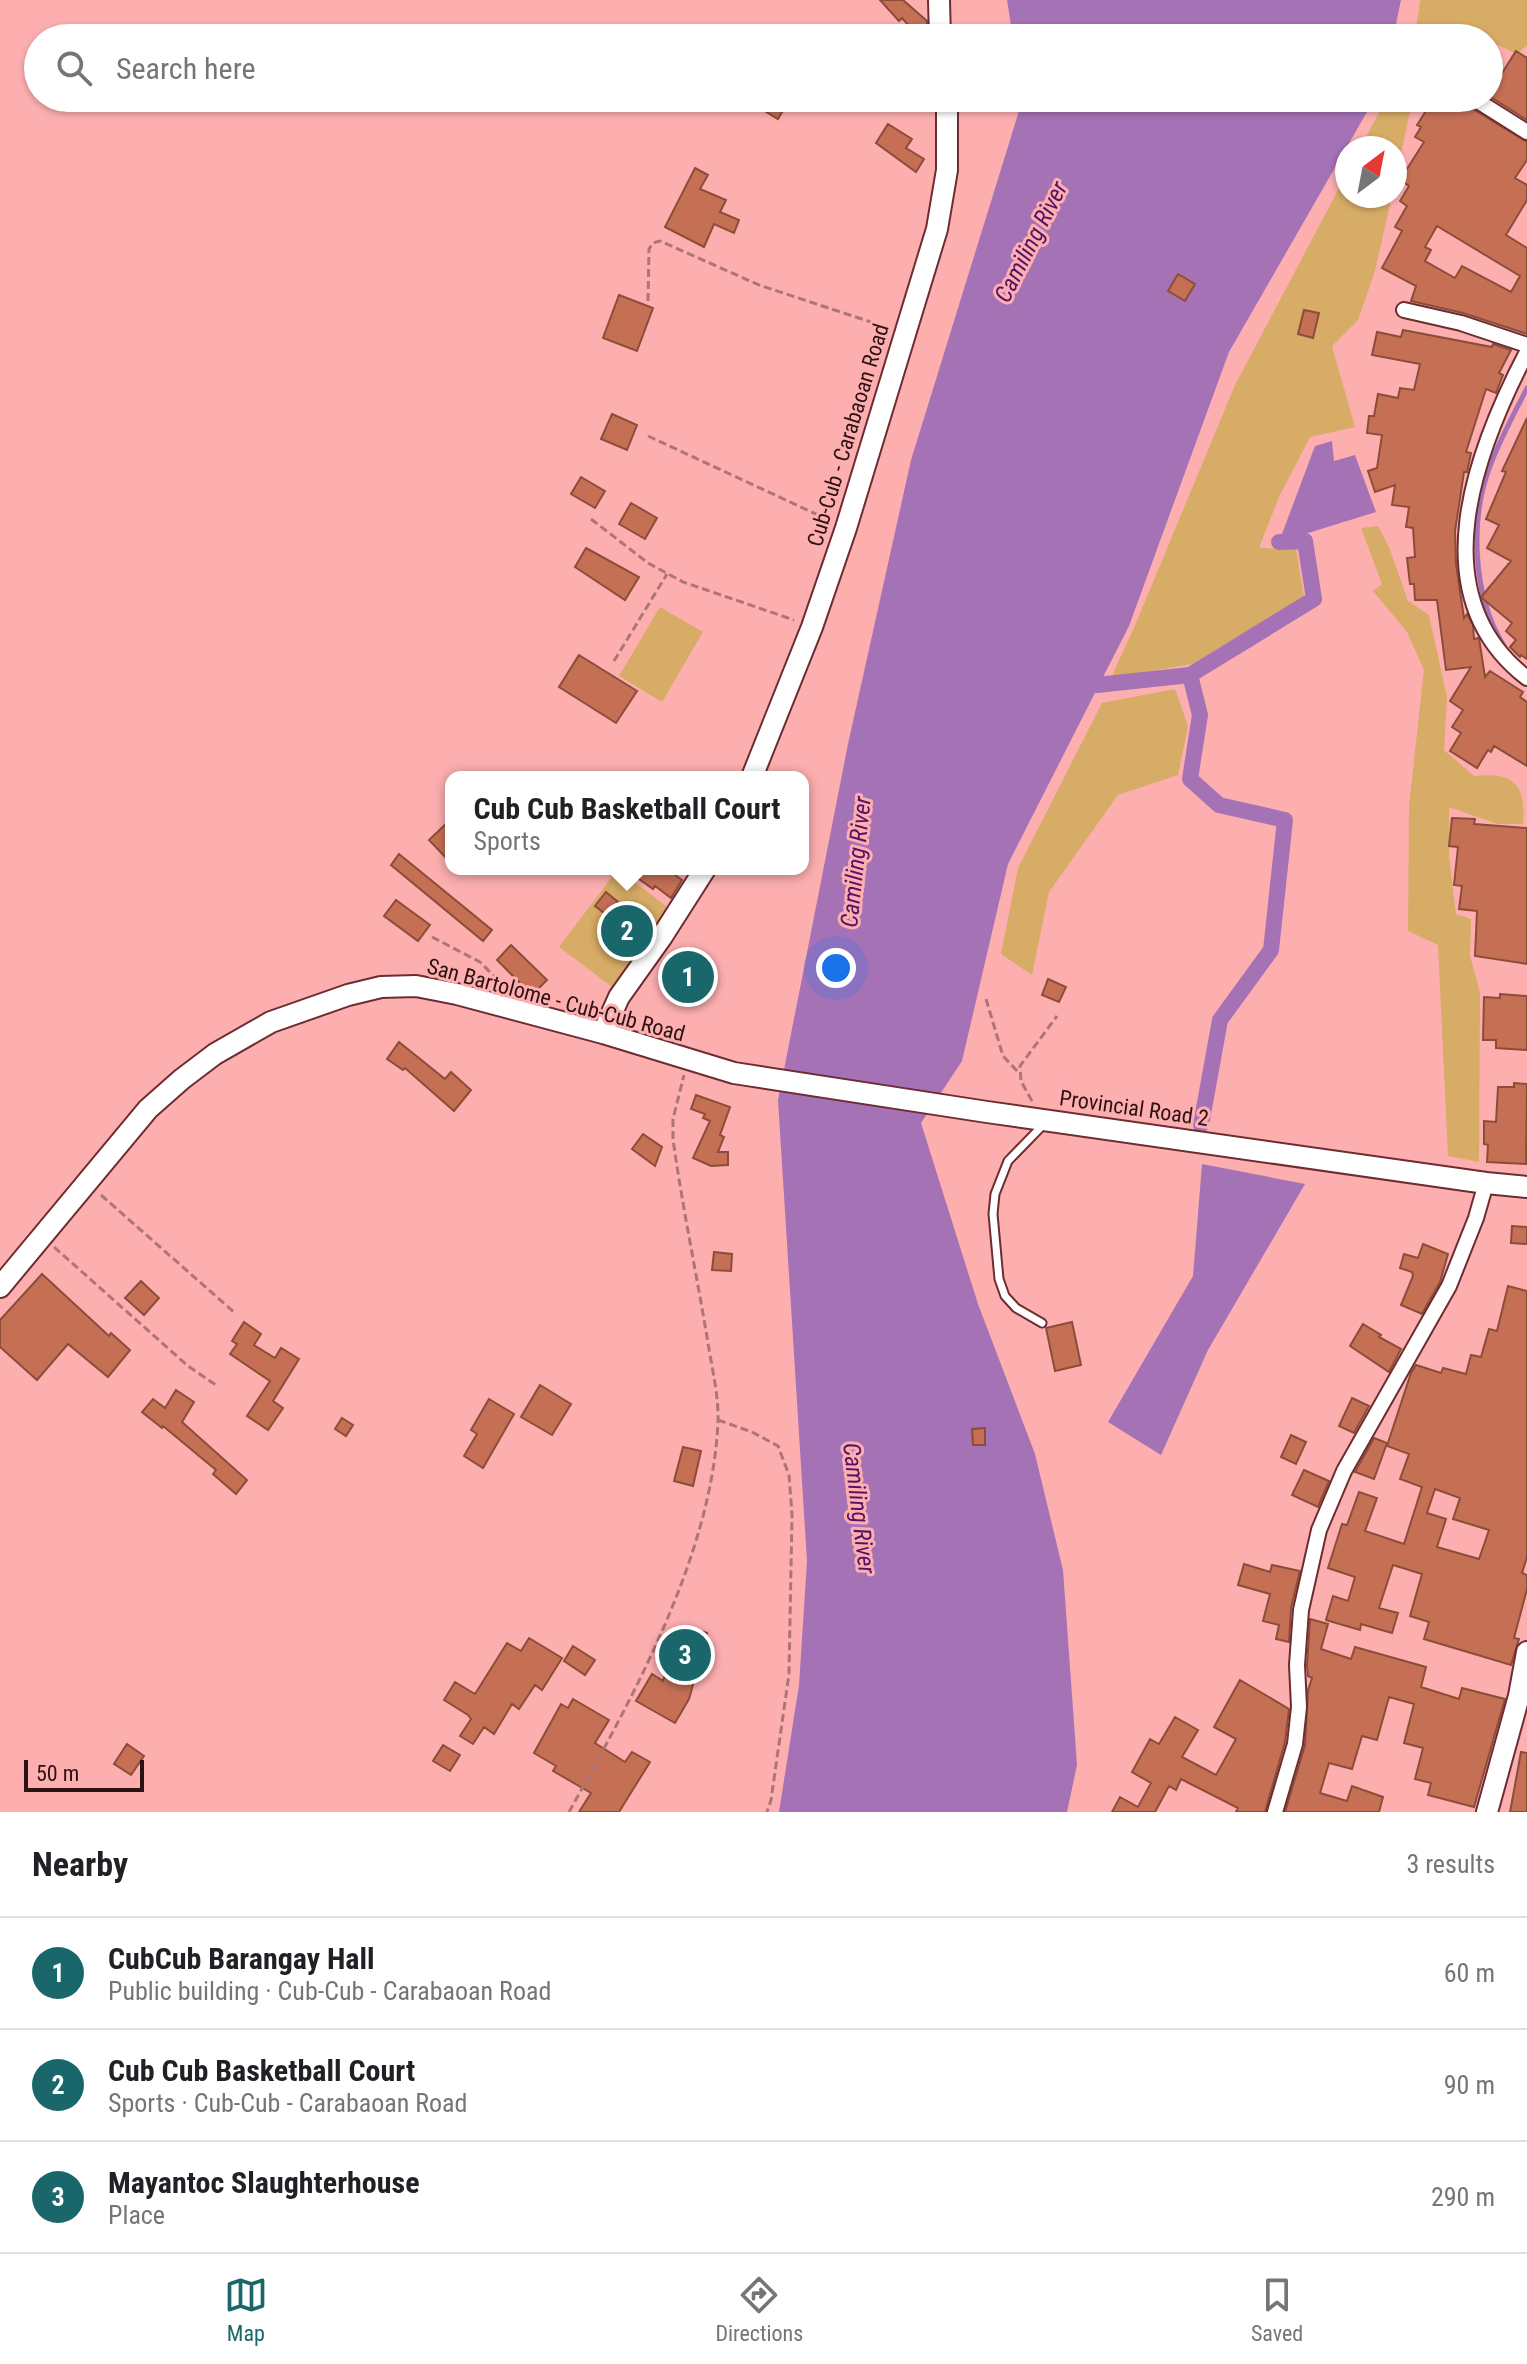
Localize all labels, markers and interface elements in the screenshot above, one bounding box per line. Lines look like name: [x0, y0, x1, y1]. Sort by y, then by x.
search box: [24, 24, 1503, 112]
icon: search: [52, 46, 96, 90]
text: Search here: [116, 51, 256, 86]
north arrow: [1335, 136, 1407, 208]
water label: Camiling River: [989, 176, 1074, 307]
street label: Cub-Cub - Carabaoan Road: [802, 321, 894, 549]
popup: [445, 771, 809, 875]
text: Cub Cub Basketball Court: [473, 791, 781, 826]
water label: Camiling River: [835, 794, 877, 929]
text: Sports: [473, 826, 541, 856]
pin: 2: [601, 901, 653, 961]
pin: 1: [662, 947, 714, 1007]
your location: [816, 948, 856, 988]
street label: San Bartolome - Cub-Cub Road: [424, 954, 688, 1046]
street label: Provincial Road 2: [1058, 1085, 1210, 1131]
water label: Camiling River: [837, 1441, 881, 1576]
pin: 3: [659, 1625, 711, 1685]
scale bar: [24, 1756, 144, 1792]
text: 50 m: [36, 1761, 79, 1786]
text: Nearby: [32, 1844, 128, 1884]
text: 3 results: [1406, 1849, 1495, 1879]
text: CubCub Barangay Hall: [108, 1941, 375, 1976]
text: 1: [51, 1958, 65, 1988]
text: 60 m: [1444, 1958, 1495, 1988]
text: Public building · Cub-Cub - Carabaoan Road: [108, 1976, 551, 2006]
text: Cub Cub Basketball Court: [108, 2053, 415, 2088]
text: 2: [51, 2070, 65, 2100]
text: 90 m: [1444, 2070, 1495, 2100]
text: Sports · Cub-Cub - Carabaoan Road: [108, 2088, 467, 2118]
text: Mayantoc Slaughterhouse: [108, 2165, 420, 2200]
text: 3: [51, 2182, 65, 2212]
text: 290 m: [1431, 2182, 1495, 2212]
text: Place: [108, 2200, 165, 2230]
tab: Map: [224, 2273, 268, 2346]
tab: Directions: [715, 2273, 803, 2346]
tab: Saved: [1251, 2273, 1303, 2346]

